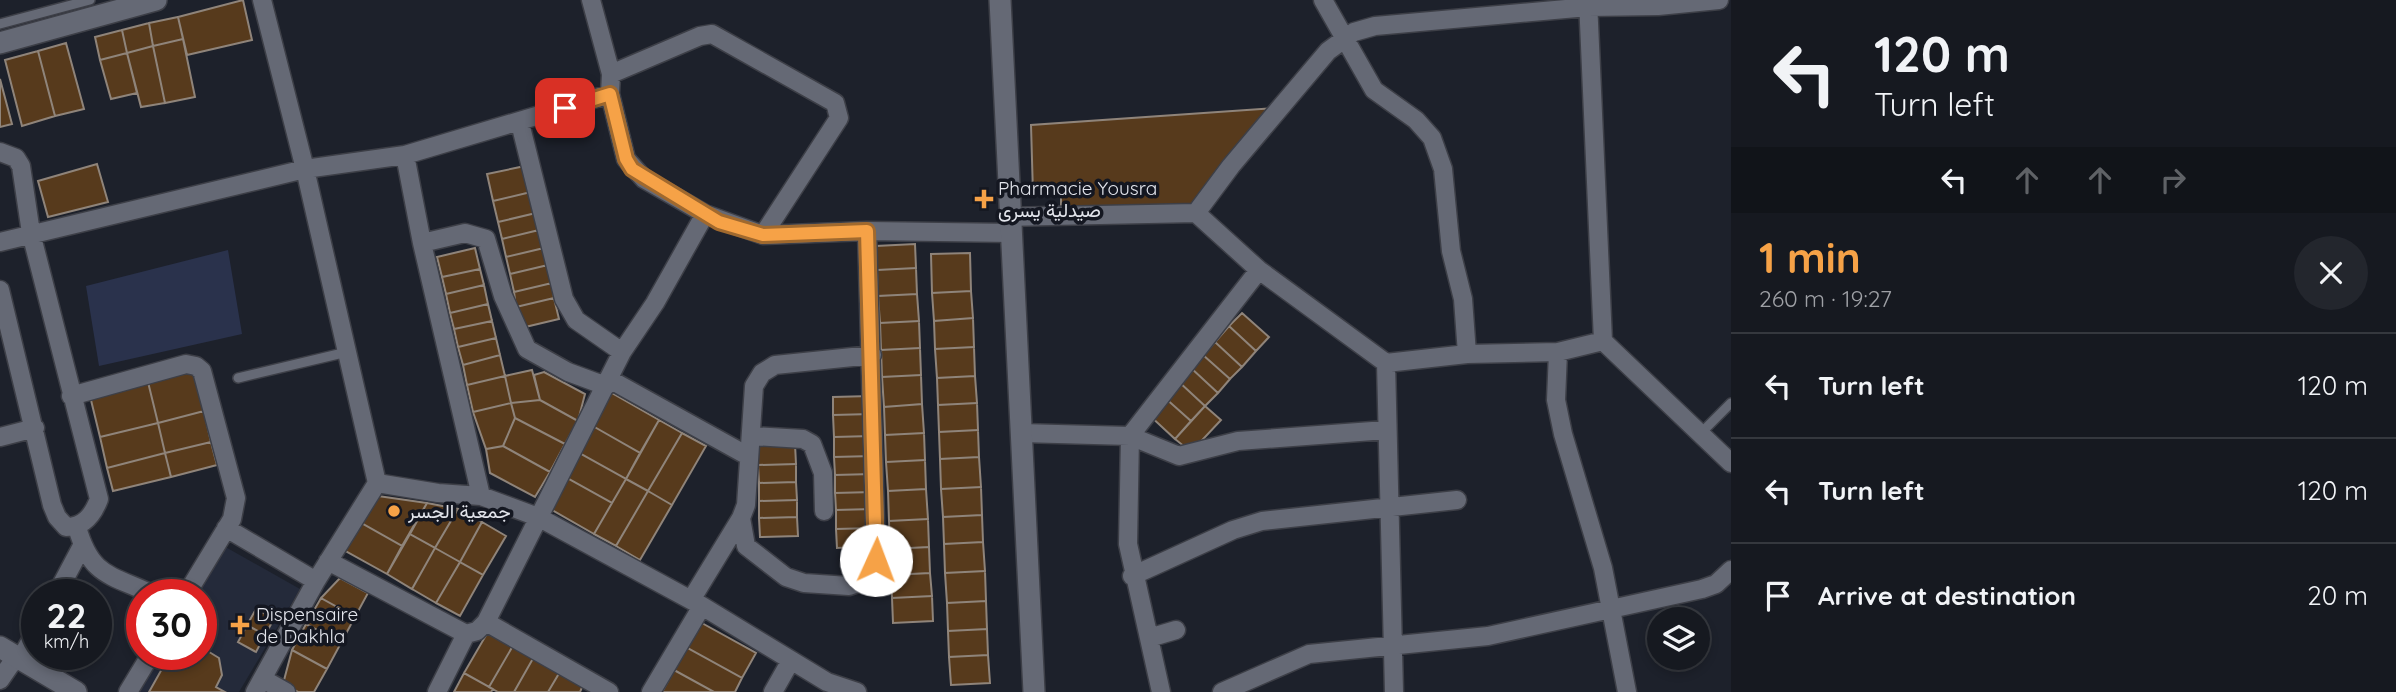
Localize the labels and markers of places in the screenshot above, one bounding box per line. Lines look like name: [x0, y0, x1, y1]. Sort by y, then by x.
pin: [535, 78, 595, 138]
place label: Pharmacie Yousra صيدلية يسرى: [998, 176, 1157, 222]
marker: Pharmacie Yousra صيدلية يسرى: [976, 191, 992, 207]
place label: جمعية الجسر: [407, 499, 511, 523]
marker: جمعية الجسر: [386, 503, 402, 519]
place label: Dispensaire de Dakhla: [256, 602, 358, 648]
marker: Dispensaire de Dakhla: [230, 615, 250, 635]

